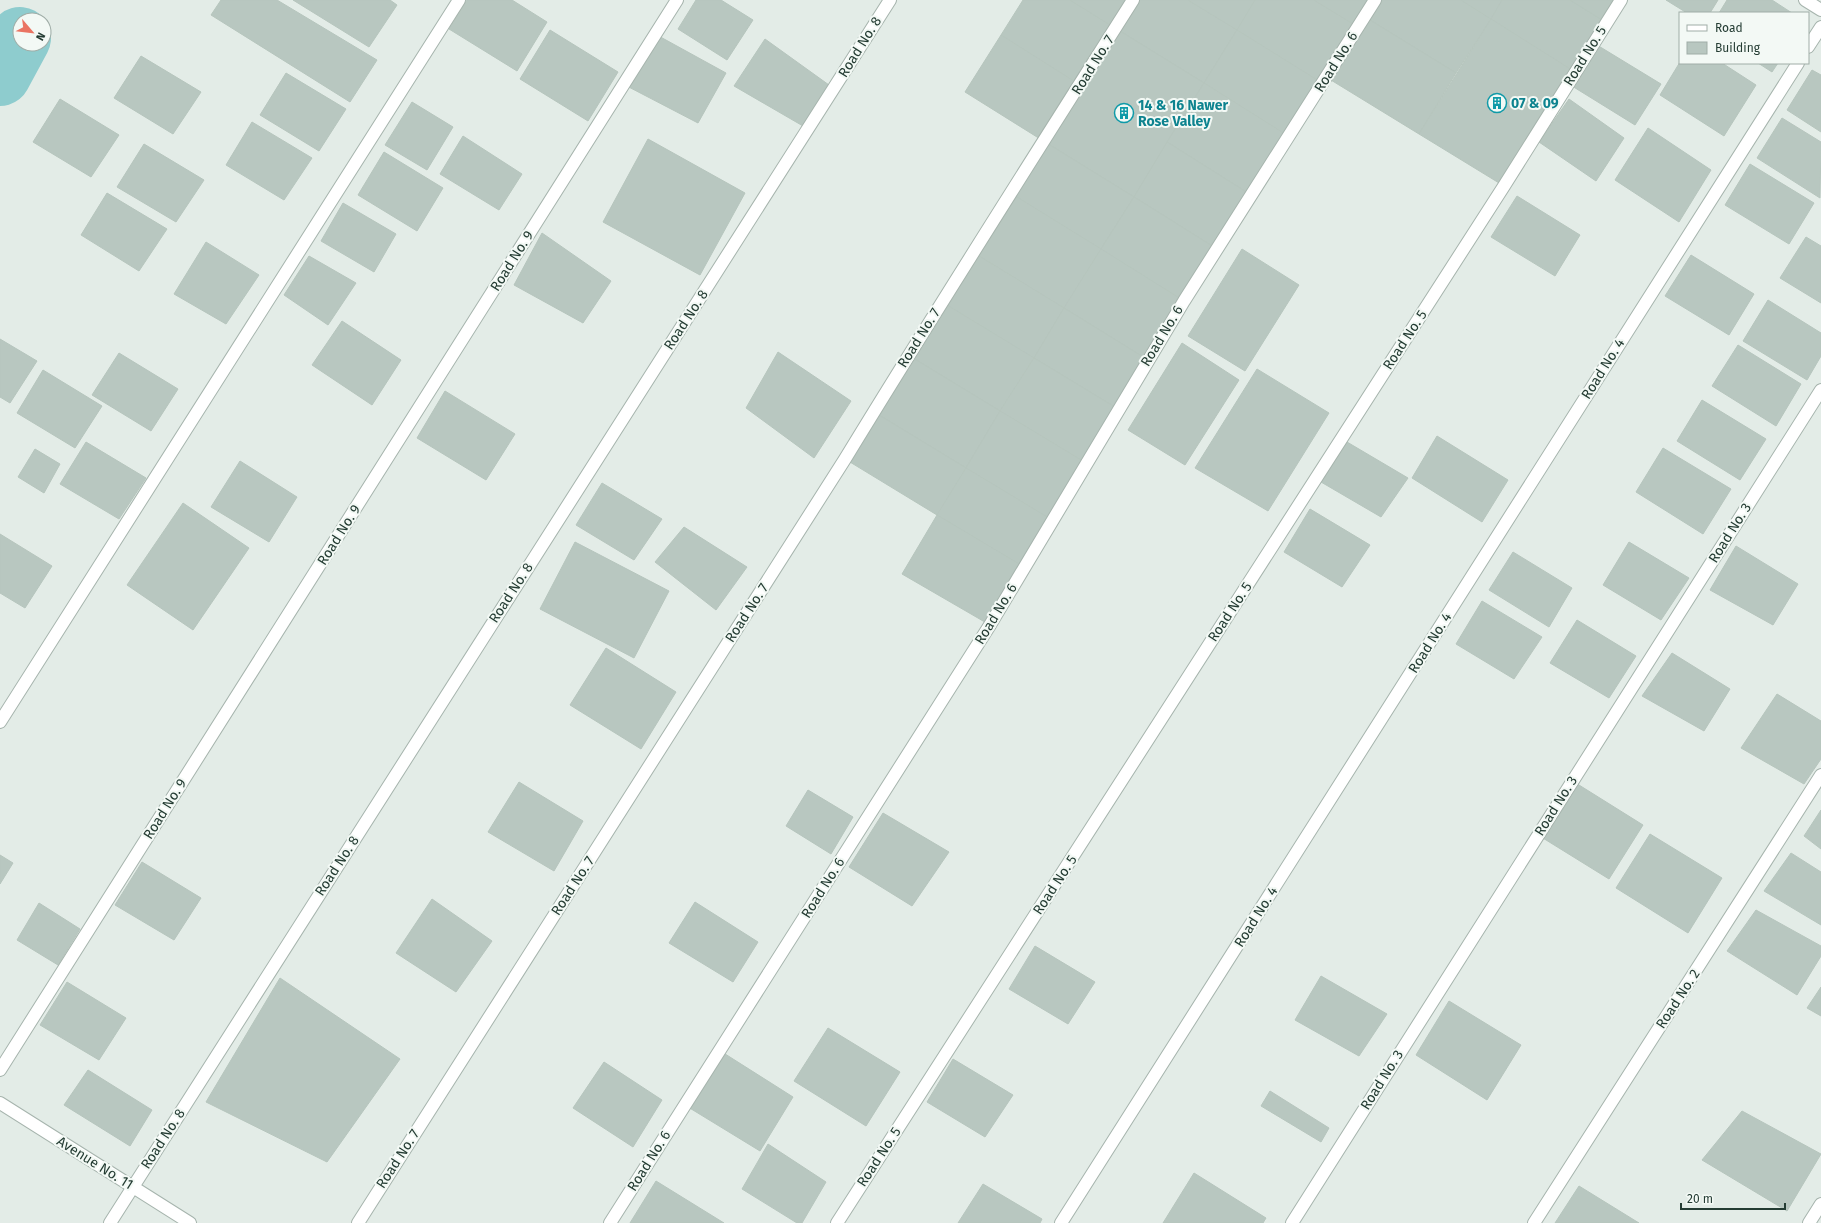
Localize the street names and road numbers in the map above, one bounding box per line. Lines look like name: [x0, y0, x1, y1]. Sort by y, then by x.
street label: Road No. 8: [835, 13, 885, 81]
street label: Road No. 5: [1560, 23, 1610, 89]
street label: Road No. 6: [1311, 29, 1361, 95]
street label: Road No. 7: [1068, 32, 1118, 98]
street label: Road No. 9: [487, 228, 537, 294]
street label: Road No. 8: [660, 286, 712, 353]
street label: Road No. 6: [1137, 302, 1187, 370]
street label: Road No. 7: [894, 305, 944, 371]
street label: Road No. 5: [1379, 307, 1431, 373]
street label: Road No. 4: [1578, 335, 1629, 402]
street label: Road No. 3: [1705, 500, 1755, 566]
street label: Road No. 9: [314, 502, 364, 568]
street label: Road No. 8: [485, 559, 537, 626]
street label: Road No. 5: [1204, 579, 1256, 645]
street label: Road No. 7: [722, 580, 772, 646]
street label: Road No. 6: [971, 580, 1021, 648]
street label: Road No. 4: [1405, 609, 1456, 676]
street label: Road No. 3: [1531, 773, 1581, 839]
street label: Road No. 9: [140, 776, 190, 842]
street label: Road No. 8: [311, 832, 363, 899]
street label: Road No. 5: [1029, 852, 1081, 918]
street label: Road No. 7: [548, 853, 598, 919]
street label: Road No. 6: [798, 855, 848, 921]
street label: Road No. 4: [1231, 883, 1282, 950]
street label: Road No. 2: [1652, 966, 1704, 1032]
street label: Road No. 3: [1357, 1047, 1407, 1113]
street label: Road No. 8: [137, 1105, 189, 1172]
street label: Road No. 5: [853, 1124, 905, 1190]
street label: Road No. 7: [373, 1126, 423, 1192]
street label: Road No. 6: [624, 1128, 674, 1194]
street label: Avenue No. 11: [54, 1133, 136, 1193]

